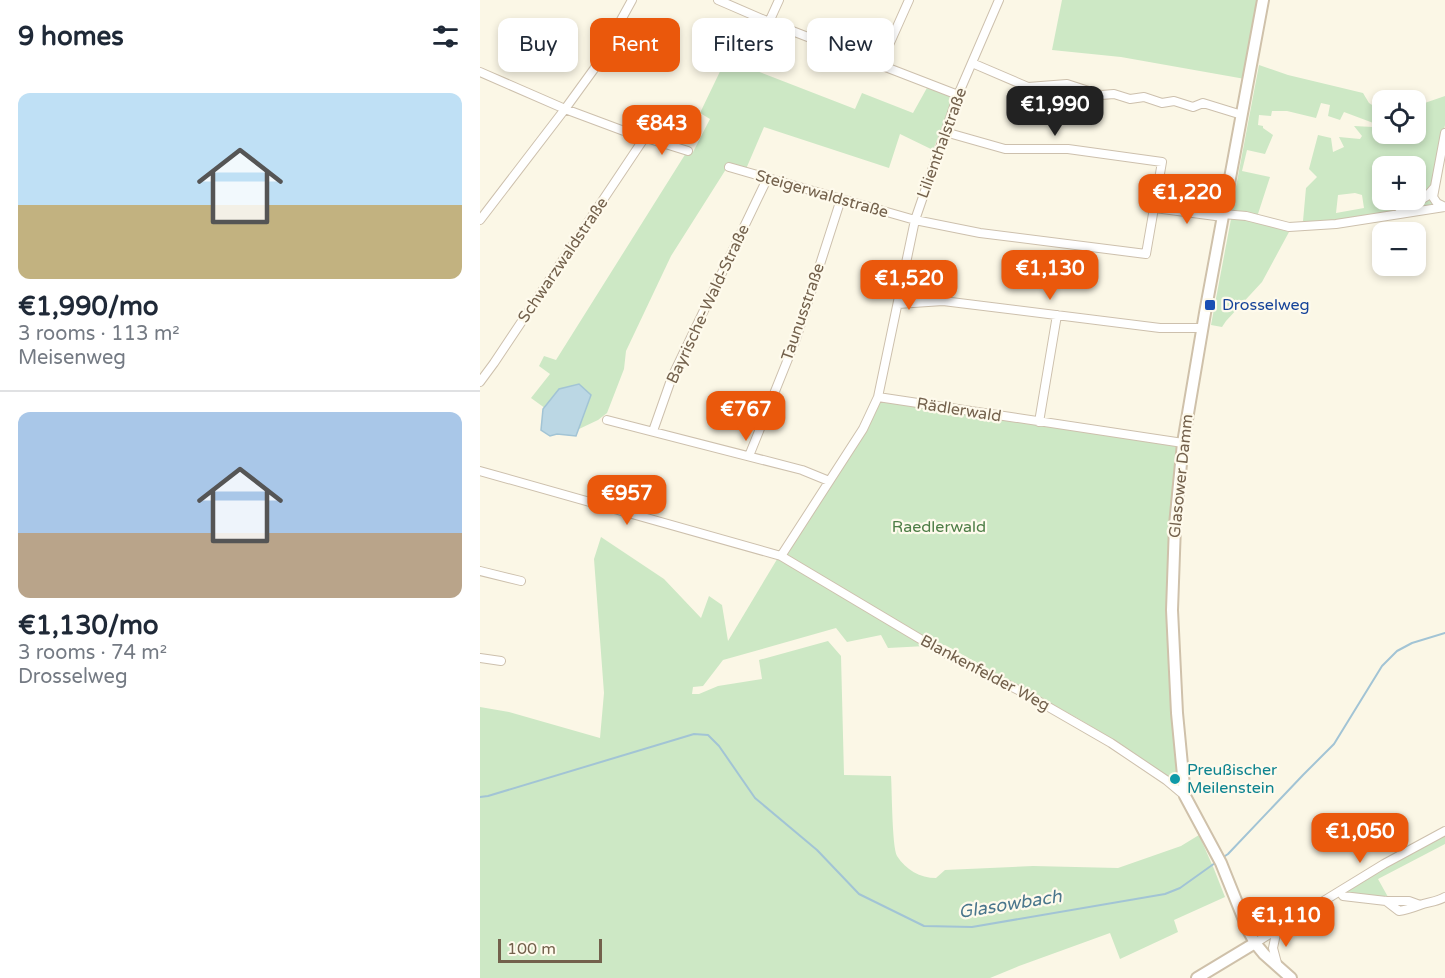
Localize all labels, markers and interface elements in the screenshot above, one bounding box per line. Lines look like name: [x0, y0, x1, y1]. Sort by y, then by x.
chip: Buy: [498, 18, 578, 72]
chip: Rent: [590, 18, 680, 72]
chip: Filters: [692, 18, 795, 72]
chip: New: [807, 18, 894, 72]
icon: filters: [429, 20, 462, 53]
text: 9 homes: [18, 21, 124, 52]
street label: Lilienthalstraße: [913, 85, 971, 201]
pin: €1,990: [1006, 86, 1104, 137]
map controls: [1372, 90, 1426, 276]
button: locate: [1372, 90, 1426, 144]
text: €1,990: [1020, 93, 1090, 117]
pin: €843: [626, 105, 698, 156]
text: €843: [636, 112, 688, 136]
icon: home: [186, 132, 294, 240]
button: +: [1372, 156, 1426, 210]
street label: Steigerwaldstraße: [753, 165, 891, 223]
pin: €1,220: [1138, 174, 1236, 225]
text: €1,220: [1152, 181, 1222, 205]
street label: Schwarzwaldstraße: [514, 193, 612, 327]
street label: Bayrische-Wald-Straße: [662, 221, 754, 387]
button: −: [1372, 222, 1426, 276]
pin: €1,130: [1001, 250, 1099, 301]
text: €1,130: [1015, 257, 1085, 281]
pin: €1,520: [860, 260, 958, 311]
street label: Taunusstraße: [777, 261, 829, 363]
text: €1,520: [874, 267, 944, 291]
text: €1,990/mo: [18, 291, 159, 322]
place label: Drosselweg: [1222, 295, 1310, 315]
marker: Drosselweg: [1203, 298, 1217, 312]
text: 3 rooms · 113 m²: [18, 322, 180, 346]
text: Meisenweg: [18, 346, 126, 370]
pin: €767: [710, 391, 782, 442]
street label: Rädlerwald: [915, 393, 1003, 427]
text: €767: [720, 398, 772, 422]
street label: Glasower Damm: [1165, 413, 1197, 539]
icon: home: [186, 451, 294, 559]
pin: €957: [591, 475, 663, 526]
text: €957: [601, 482, 653, 506]
park label: Raedlerwald: [892, 517, 986, 537]
text: €1,130/mo: [18, 610, 159, 641]
street label: Blankenfelder Weg: [917, 630, 1053, 716]
text: 3 rooms · 74 m²: [18, 641, 167, 665]
text: Drosselweg: [18, 665, 128, 689]
place label: Preußischer Meilenstein: [1187, 760, 1278, 798]
marker: Preußischer Meilenstein: [1168, 772, 1182, 786]
pin: €1,050: [1311, 813, 1409, 864]
text: €1,050: [1325, 820, 1395, 844]
water label: Glasowbach: [957, 885, 1064, 923]
pin: €1,110: [1237, 897, 1335, 948]
text: €1,110: [1251, 904, 1321, 928]
scale bar: [498, 936, 602, 964]
text: 100 m: [507, 939, 556, 959]

